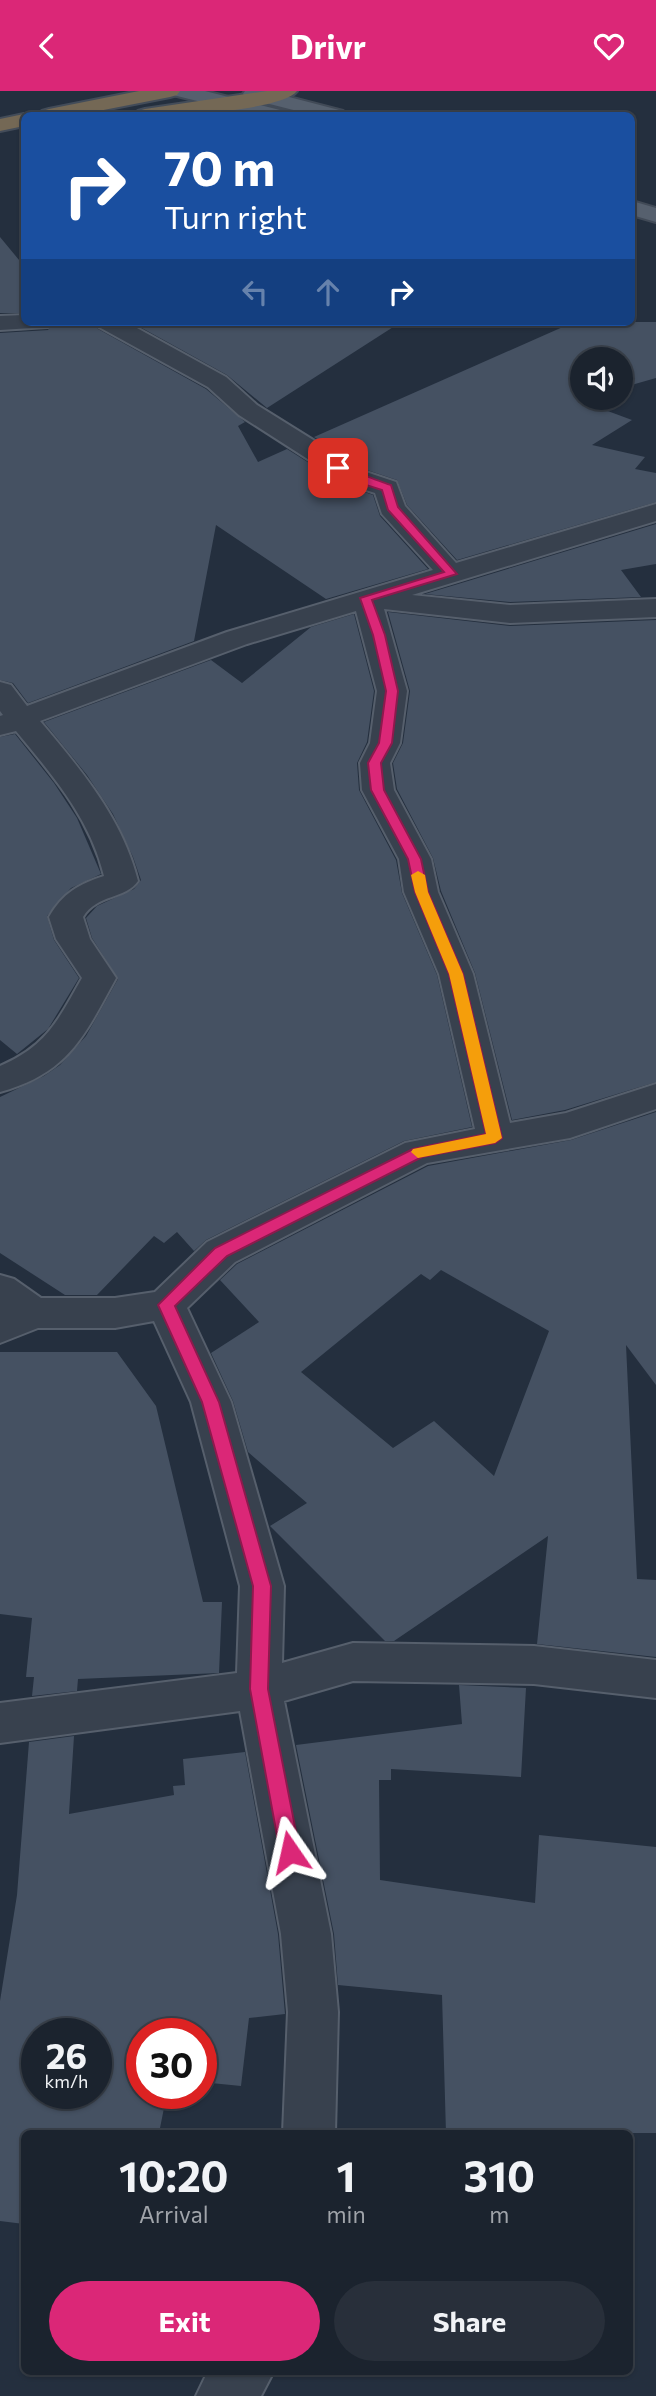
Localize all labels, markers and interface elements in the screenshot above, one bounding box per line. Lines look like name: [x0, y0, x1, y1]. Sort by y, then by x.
text: Drivr: [290, 26, 366, 66]
icon: back: [28, 27, 66, 65]
icon: heart: [590, 27, 628, 65]
text: 70 m: [164, 136, 275, 196]
icon: right: [49, 140, 140, 231]
text: Turn right: [164, 196, 307, 236]
icon: left: [236, 273, 274, 311]
icon: ahead: [309, 273, 347, 311]
icon: right: [382, 273, 420, 311]
map controls: [570, 347, 633, 410]
button: sound: [570, 347, 633, 410]
pin: [308, 438, 368, 498]
icon: arrive: [319, 449, 357, 487]
position arrow: [253, 1815, 327, 1889]
speed limit sign: 30: [126, 2018, 217, 2109]
text: 26: [46, 2033, 87, 2076]
text: km/h: [45, 2070, 88, 2092]
text: 10:20: [119, 2149, 229, 2201]
text: 1: [337, 2149, 356, 2201]
text: 310: [464, 2149, 535, 2201]
text: Arrival: [139, 2200, 209, 2228]
text: min: [326, 2200, 366, 2228]
text: m: [489, 2200, 509, 2228]
button: Exit: [49, 2281, 320, 2361]
button: Share: [334, 2281, 605, 2361]

